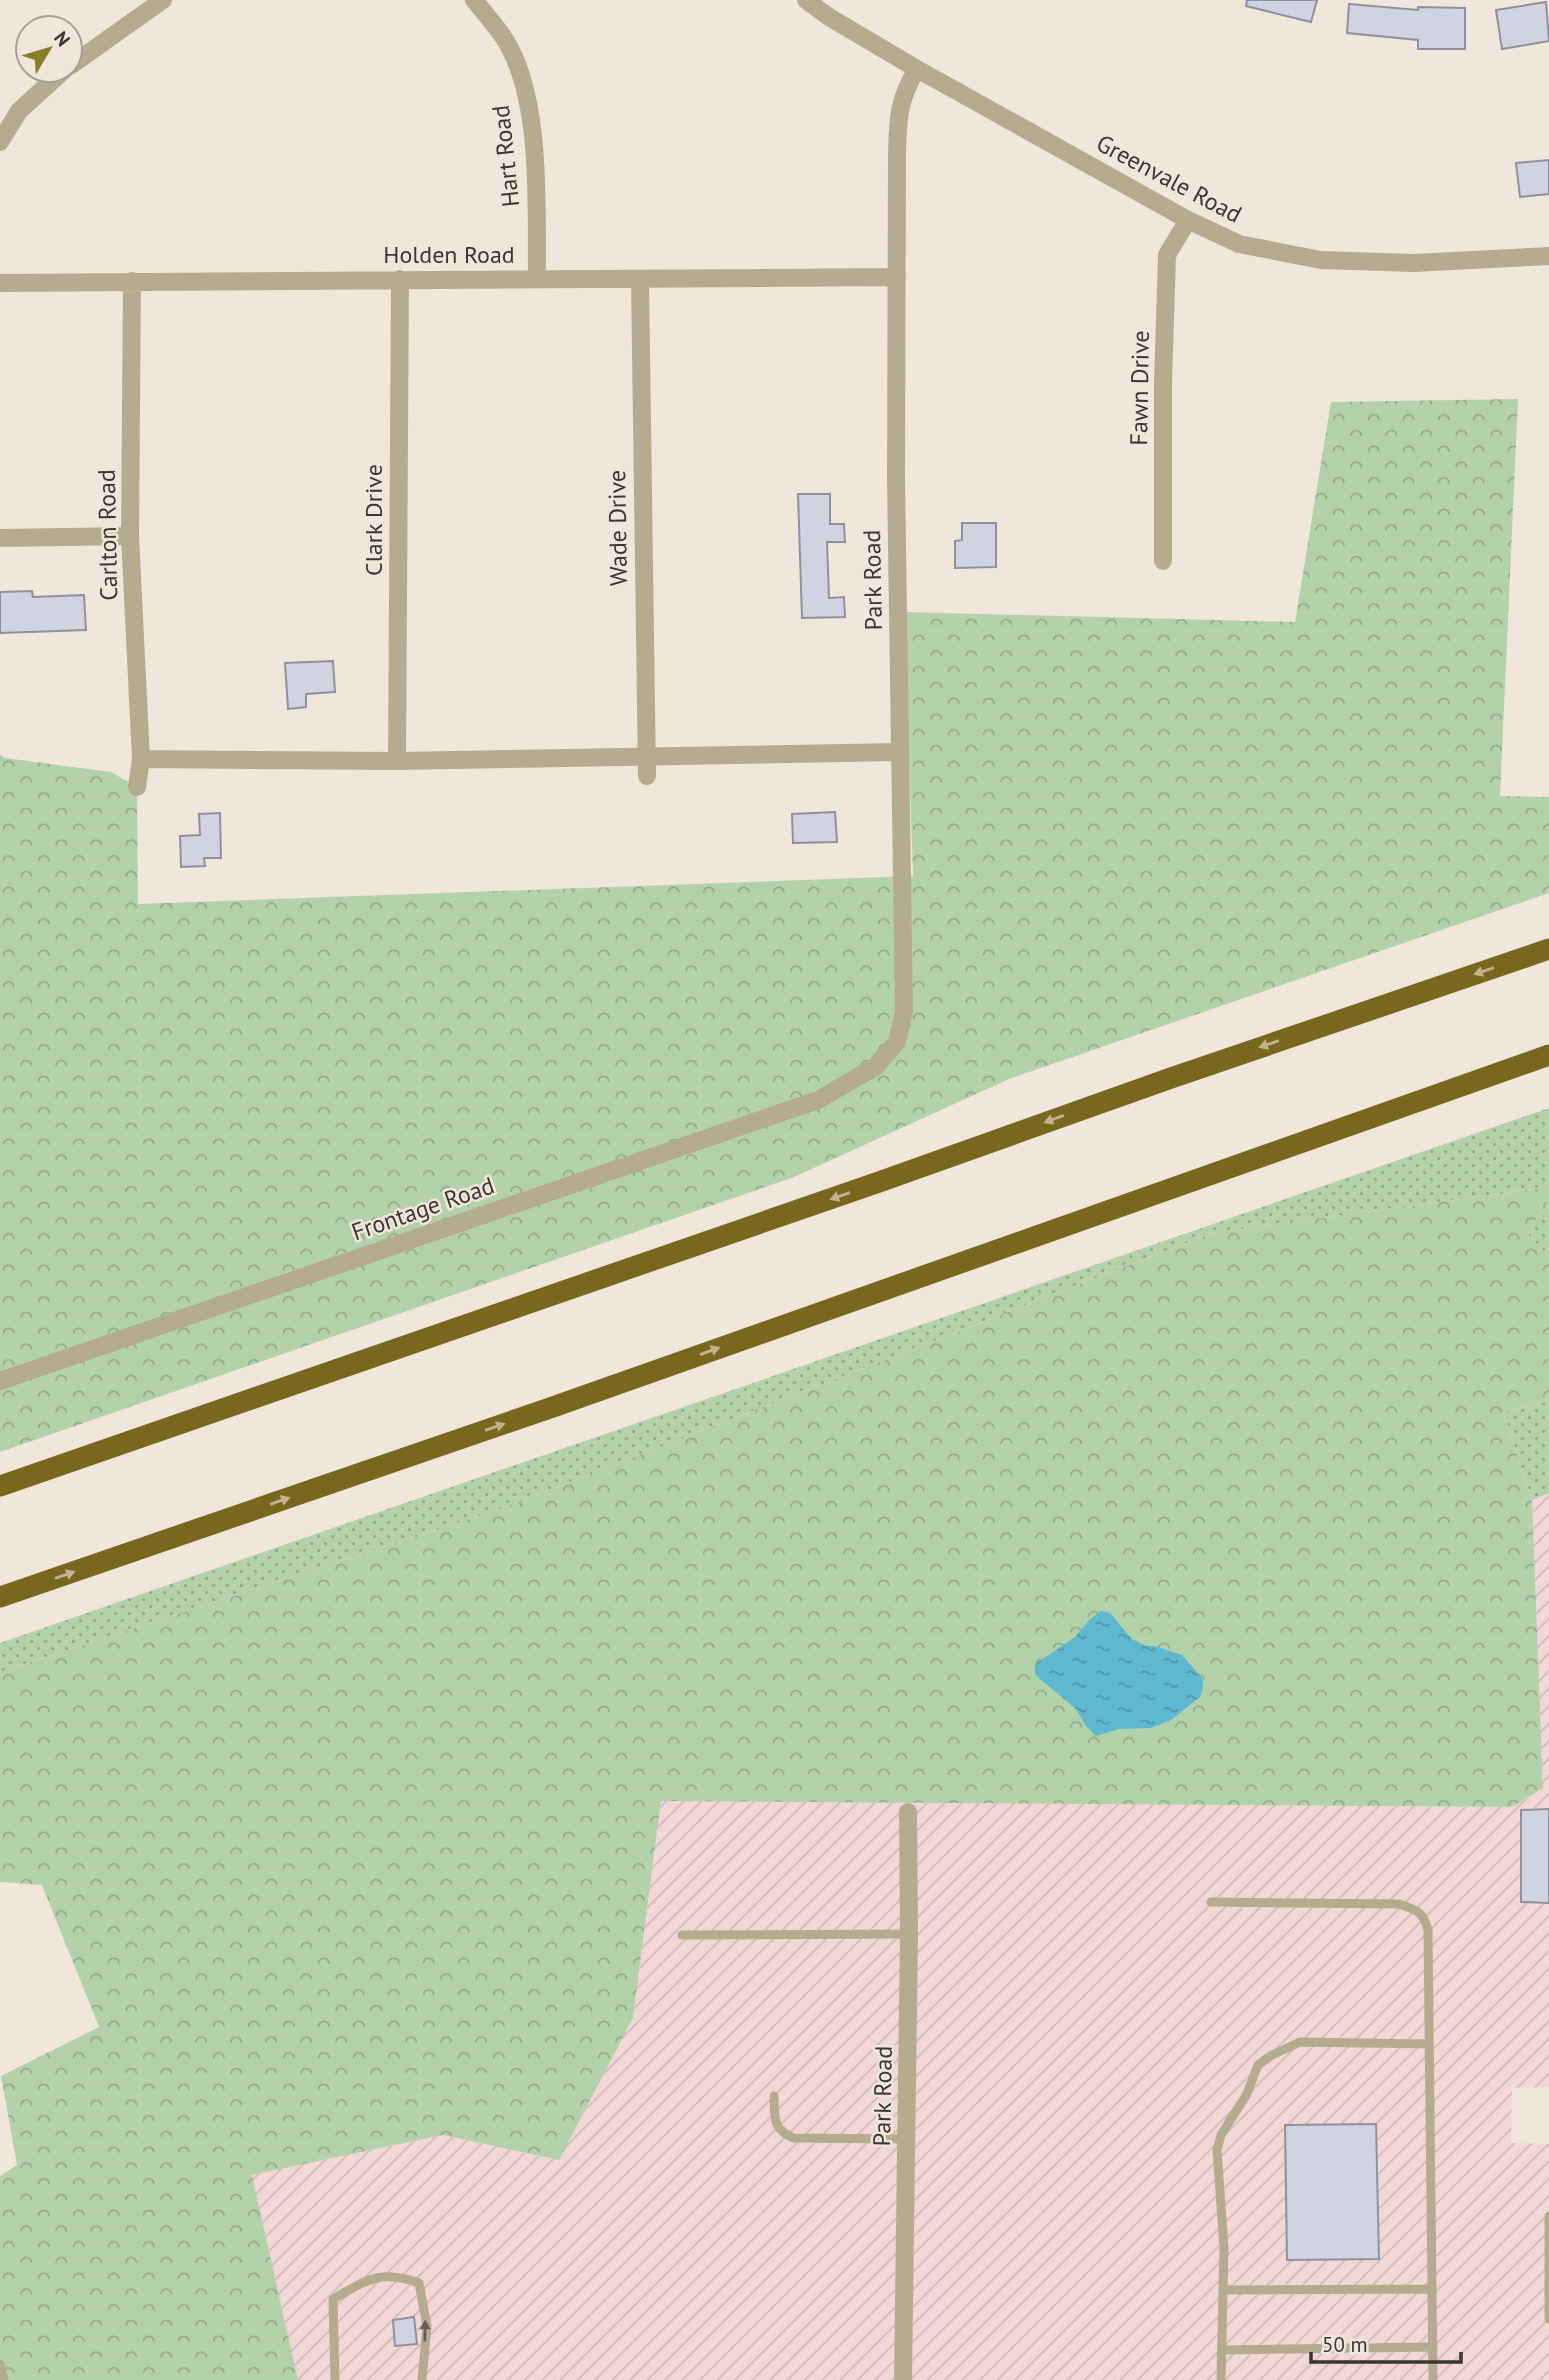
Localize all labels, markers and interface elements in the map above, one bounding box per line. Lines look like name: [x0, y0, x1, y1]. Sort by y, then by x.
north arrow: [14, 14, 84, 84]
text: N: [49, 26, 76, 51]
street label: Hart Road: [485, 104, 526, 209]
street label: Greenvale Road: [1091, 127, 1247, 230]
street label: Holden Road: [383, 239, 515, 270]
street label: Fawn Drive: [1123, 330, 1156, 446]
street label: Clark Drive: [358, 464, 389, 576]
street label: Carlton Road: [91, 469, 124, 601]
street label: Wade Drive: [601, 470, 634, 586]
street label: Park Road: [856, 529, 889, 631]
one-way arrow: [1474, 966, 1495, 977]
one-way arrow: [1258, 1039, 1279, 1050]
one-way arrow: [1044, 1114, 1065, 1125]
street label: Frontage Road: [347, 1170, 498, 1247]
one-way arrow: [830, 1191, 851, 1202]
one-way arrow: [699, 1346, 720, 1357]
one-way arrow: [485, 1421, 506, 1432]
one-way arrow: [269, 1495, 290, 1506]
one-way arrow: [54, 1569, 75, 1580]
street label: Park Road: [866, 2045, 899, 2147]
one-way arrow: [419, 2320, 431, 2342]
scale bar: [1311, 2320, 1462, 2364]
text: 50 m: [1322, 2331, 1368, 2358]

